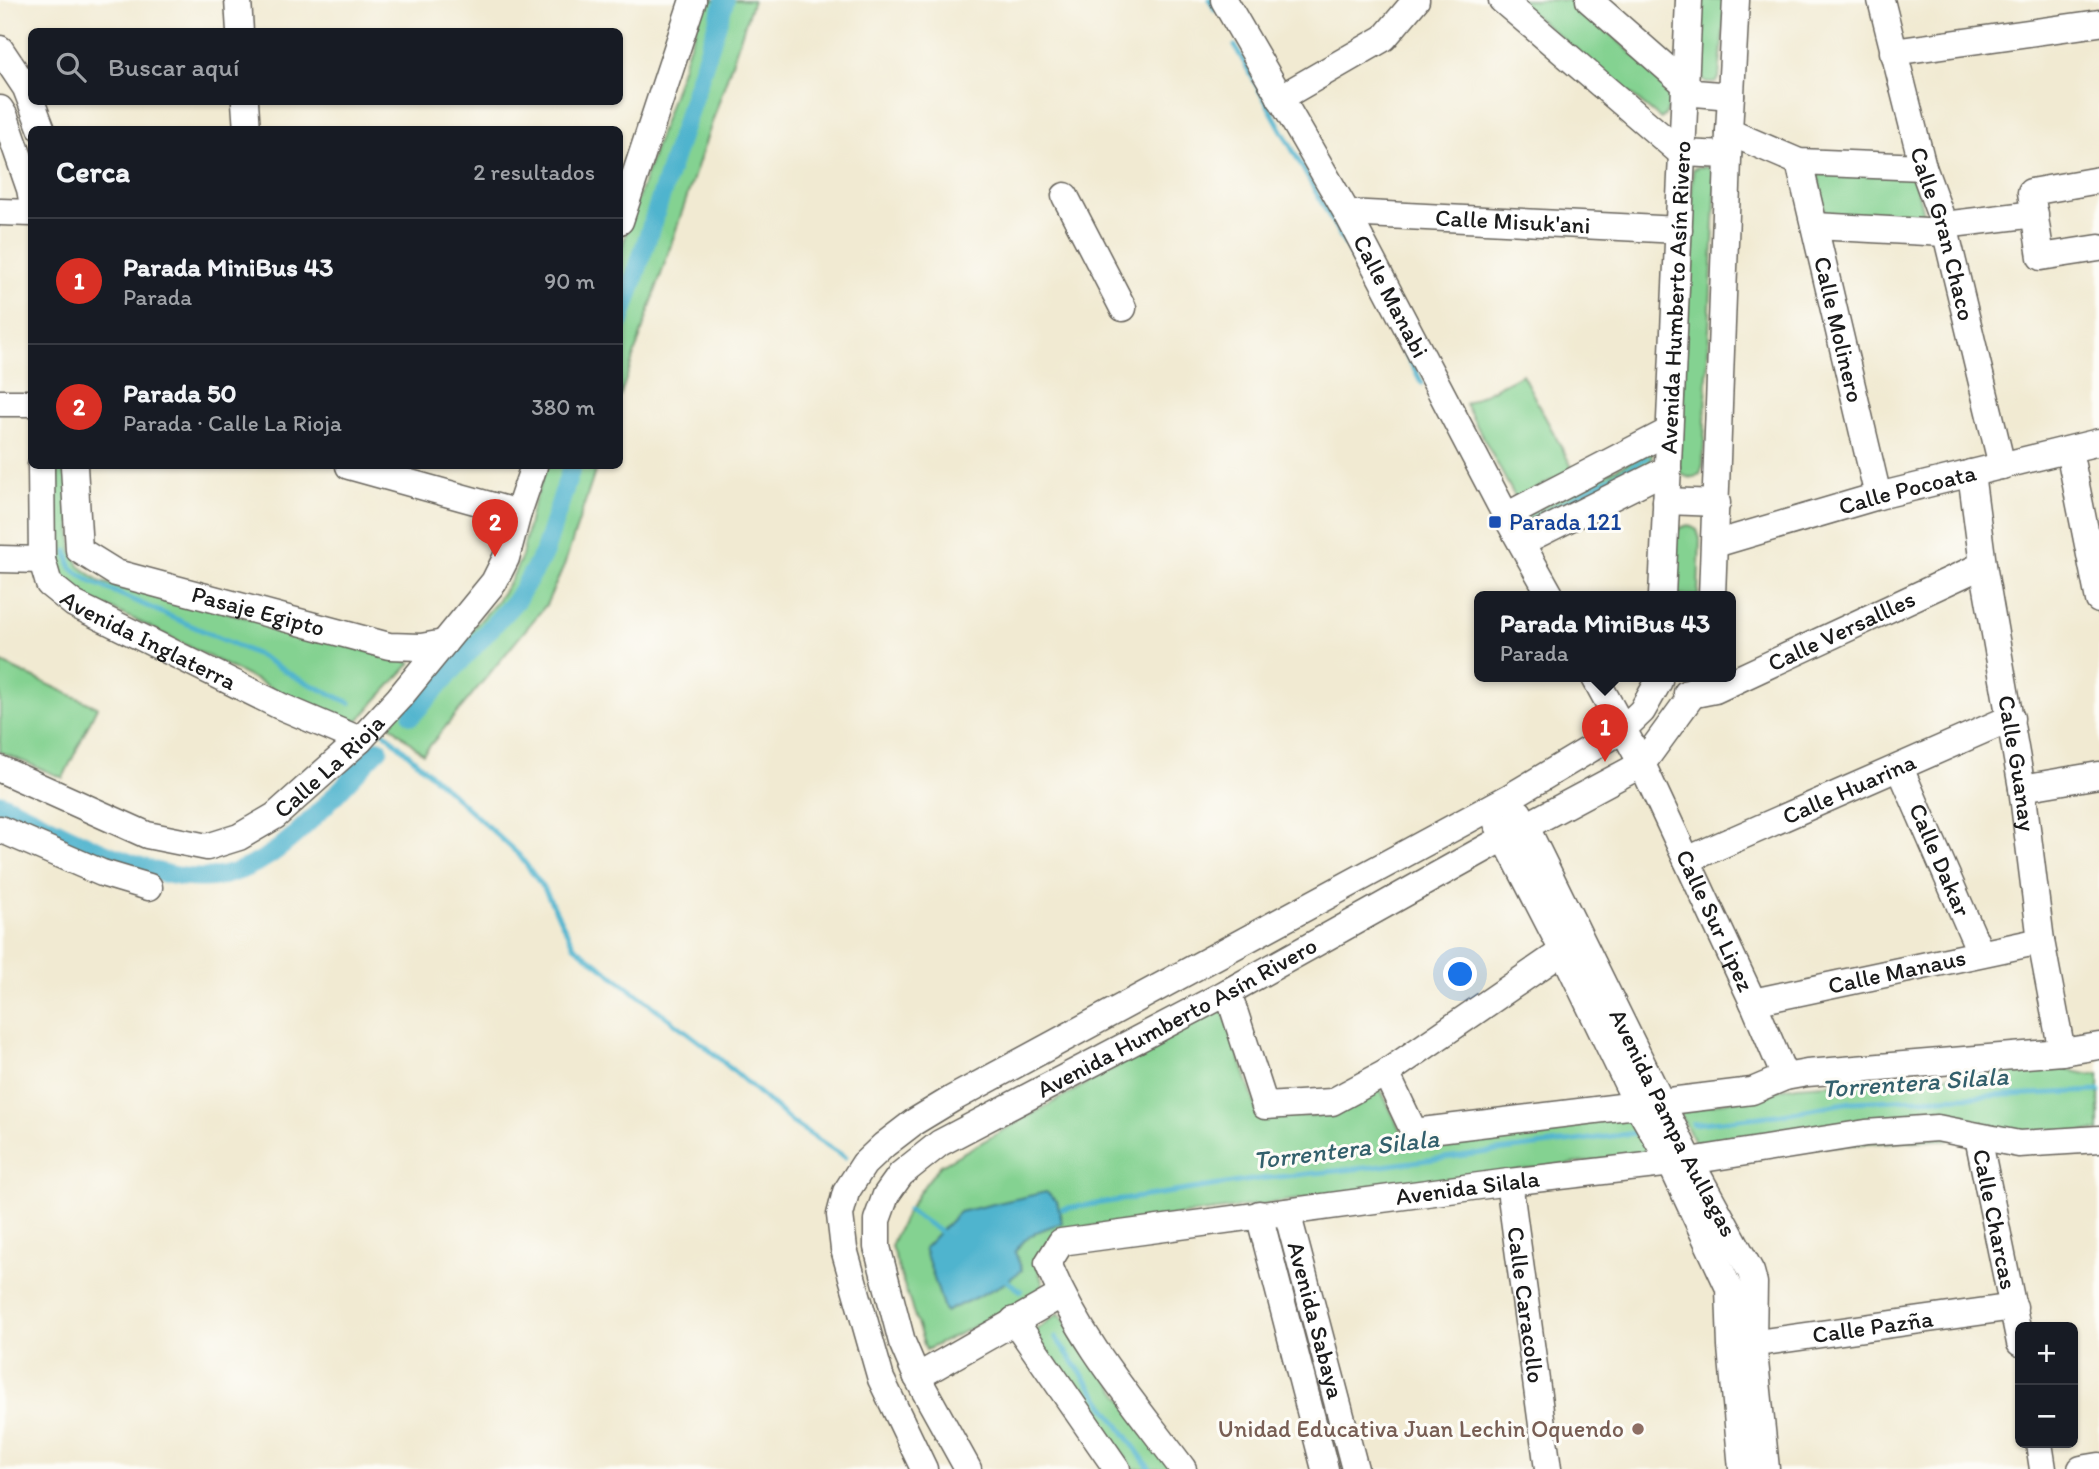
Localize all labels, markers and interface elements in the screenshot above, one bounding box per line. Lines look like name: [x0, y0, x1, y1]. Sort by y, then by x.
search box: [28, 28, 623, 105]
icon: search: [52, 48, 90, 86]
text: Buscar aquí: [108, 51, 239, 83]
street label: Avenida Humberto Asín Rivero: [1653, 140, 1697, 454]
street label: Calle Gran Chaco: [1905, 144, 1981, 323]
text: Cerca: [56, 153, 130, 190]
text: 2 resultados: [473, 158, 595, 186]
street label: Calle Misuk'ani: [1434, 203, 1591, 239]
street label: Calle Manabi: [1347, 230, 1435, 363]
text: Parada MiniBus 43: [123, 251, 334, 283]
street label: Calle Molinero: [1808, 253, 1870, 405]
text: 1: [74, 267, 84, 295]
text: 90 m: [544, 267, 595, 295]
text: Parada: [123, 283, 192, 311]
text: Parada 50: [123, 377, 237, 409]
text: 2: [73, 393, 85, 421]
text: 380 m: [531, 393, 595, 421]
text: Parada · Calle La Rioja: [123, 409, 342, 437]
street label: Calle Pocoata: [1835, 457, 1980, 521]
pin: 2: [472, 499, 518, 557]
place label: Parada 121: [1509, 507, 1621, 536]
marker: Parada 121: [1487, 514, 1503, 530]
street label: Pasaje Egipto: [189, 579, 328, 642]
street label: Avenida Inglaterra: [55, 584, 242, 696]
street label: Calle Versallles: [1763, 584, 1920, 677]
popup: [1474, 591, 1736, 682]
text: Parada MiniBus 43: [1500, 607, 1710, 639]
text: Parada: [1500, 639, 1569, 667]
street label: Calle Guanay: [1992, 693, 2042, 833]
pin: 1: [1582, 704, 1628, 762]
street label: Calle La Rioja: [268, 708, 391, 824]
street label: Calle Huarina: [1778, 746, 1921, 830]
street label: Calle Dakar: [1903, 798, 1978, 921]
street label: Calle Sur Lipez: [1670, 845, 1761, 996]
street label: Avenida Humberto Asín Rivero: [1032, 930, 1322, 1104]
street label: Calle Manaus: [1825, 942, 1968, 1000]
your location: [1443, 957, 1477, 991]
street label: Avenida Pampa Aullagas: [1603, 1004, 1744, 1242]
water label: Torrentera Silala: [1821, 1059, 2010, 1104]
water label: Torrentera Silala: [1251, 1122, 1441, 1176]
street label: Calle Charcas: [1967, 1146, 2024, 1292]
street label: Avenida Silala: [1394, 1163, 1542, 1211]
street label: Calle Caracollo: [1501, 1225, 1551, 1385]
street label: Avenida Sabaya: [1281, 1238, 1351, 1402]
street label: Calle Pazña: [1810, 1303, 1935, 1349]
map controls: [2015, 1322, 2078, 1448]
button: +: [2015, 1322, 2078, 1385]
button: −: [2015, 1385, 2078, 1448]
place label: Unidad Educativa Juan Lechin Oquendo: [1218, 1414, 1624, 1443]
marker: Unidad Educativa Juan Lechin Oquendo: [1630, 1421, 1646, 1437]

